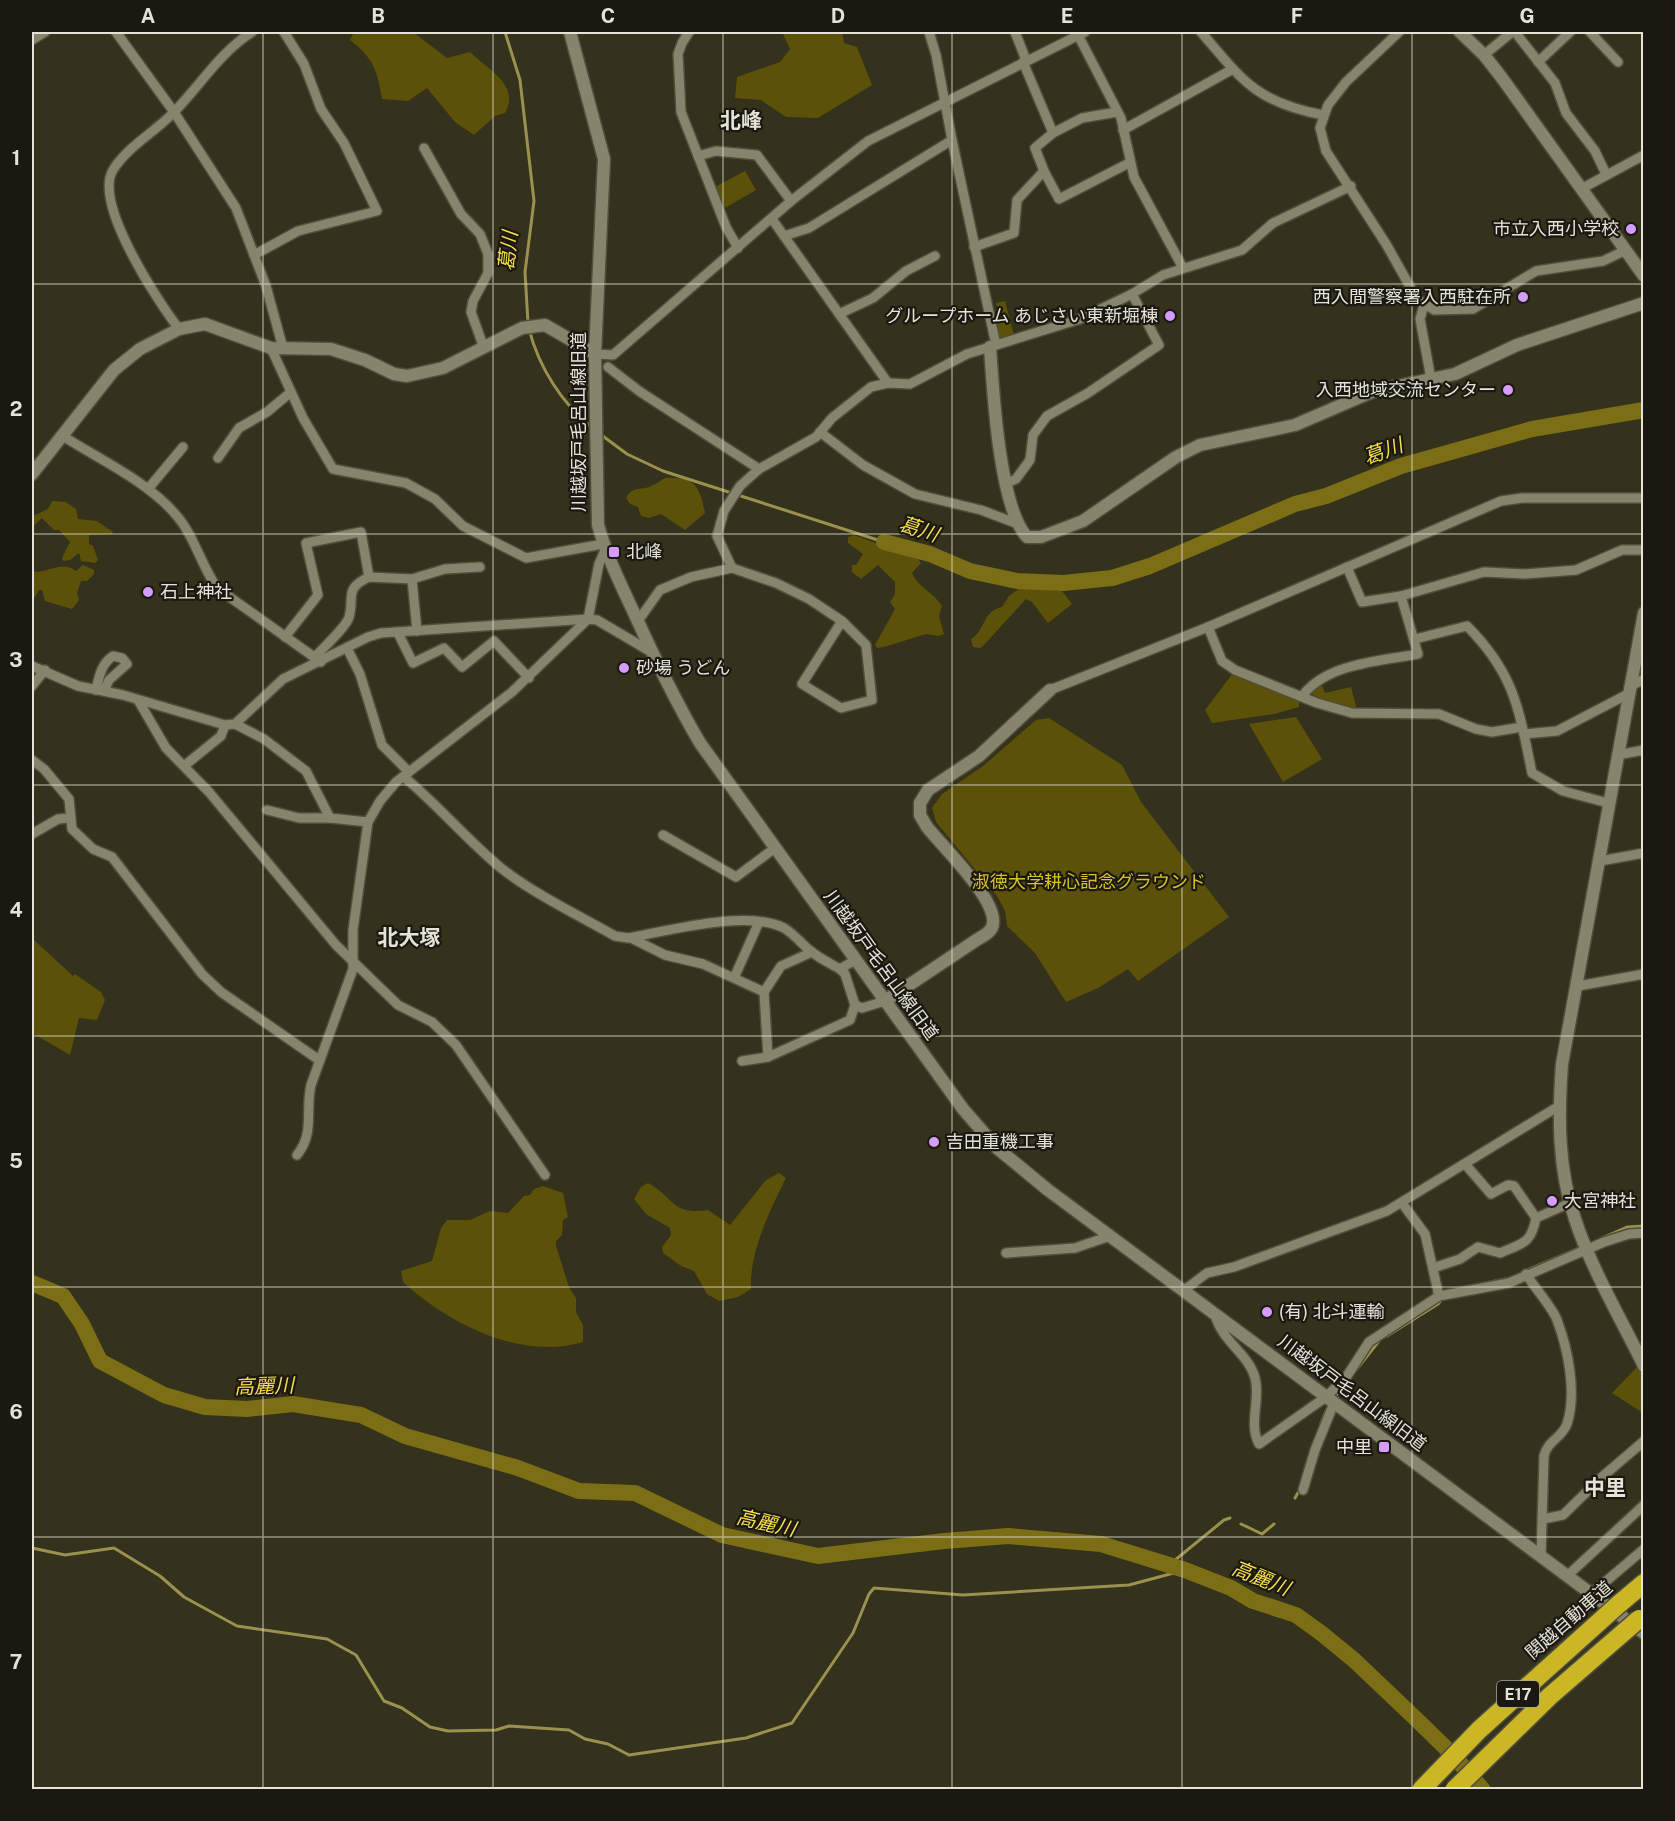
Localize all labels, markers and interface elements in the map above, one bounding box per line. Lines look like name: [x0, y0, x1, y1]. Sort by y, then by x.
text: A: [141, 4, 155, 28]
text: B: [371, 4, 385, 28]
text: C: [601, 4, 615, 28]
text: D: [831, 4, 845, 28]
text: E: [1061, 4, 1073, 28]
text: F: [1291, 4, 1303, 28]
text: G: [1519, 4, 1535, 28]
district label: 北峰: [720, 108, 762, 133]
text: 1: [12, 146, 20, 170]
place label: 市立入西小学校: [1493, 218, 1619, 239]
marker: 市立入西小学校: [1624, 222, 1638, 236]
water label: 葛川: [494, 228, 522, 272]
place label: 西入間警察署入西駐在所: [1313, 286, 1511, 307]
marker: 西入間警察署入西駐在所: [1516, 290, 1530, 304]
place label: グループホーム あじさい東新堀棟: [885, 305, 1158, 326]
marker: グループホーム あじさい東新堀棟: [1163, 309, 1177, 323]
street label: 川越坂戸毛呂山線旧道: [568, 332, 589, 512]
place label: 入西地域交流センター: [1316, 379, 1496, 400]
marker: 入西地域交流センター: [1501, 383, 1515, 397]
text: 2: [10, 397, 22, 421]
water label: 葛川: [1360, 432, 1408, 469]
water label: 葛川: [896, 511, 944, 547]
place label: 北峰: [626, 541, 662, 562]
marker: 北峰: [607, 545, 621, 559]
place label: 石上神社: [160, 581, 232, 602]
marker: 石上神社: [141, 585, 155, 599]
text: 3: [9, 648, 23, 672]
place label: 砂場 うどん: [636, 657, 730, 678]
marker: 砂場 うどん: [617, 661, 631, 675]
park label: 淑徳大学耕心記念グラウンド: [972, 871, 1206, 892]
street label: 川越坂戸毛呂山線旧道: [820, 886, 943, 1044]
text: 4: [9, 898, 23, 922]
district label: 北大塚: [378, 925, 441, 950]
place label: 吉田重機工事: [946, 1131, 1054, 1152]
marker: 吉田重機工事: [927, 1135, 941, 1149]
text: 5: [9, 1149, 23, 1173]
place label: 大宮神社: [1564, 1190, 1636, 1211]
marker: 大宮神社: [1545, 1194, 1559, 1208]
place label: (有) 北斗運輸: [1279, 1301, 1384, 1322]
marker: (有) 北斗運輸: [1260, 1305, 1274, 1319]
street label: 川越坂戸毛呂山線旧道: [1274, 1330, 1430, 1455]
water label: 高麗川: [234, 1373, 296, 1399]
text: 6: [9, 1400, 23, 1424]
place label: 中里: [1336, 1436, 1372, 1457]
marker: 中里: [1377, 1440, 1391, 1454]
district label: 中里: [1584, 1475, 1626, 1500]
water label: 高麗川: [734, 1505, 800, 1542]
water label: 高麗川: [1229, 1556, 1295, 1601]
street label: 関越自動車道: [1521, 1576, 1616, 1663]
text: 7: [10, 1650, 22, 1674]
road number: E17: [1497, 1681, 1539, 1707]

